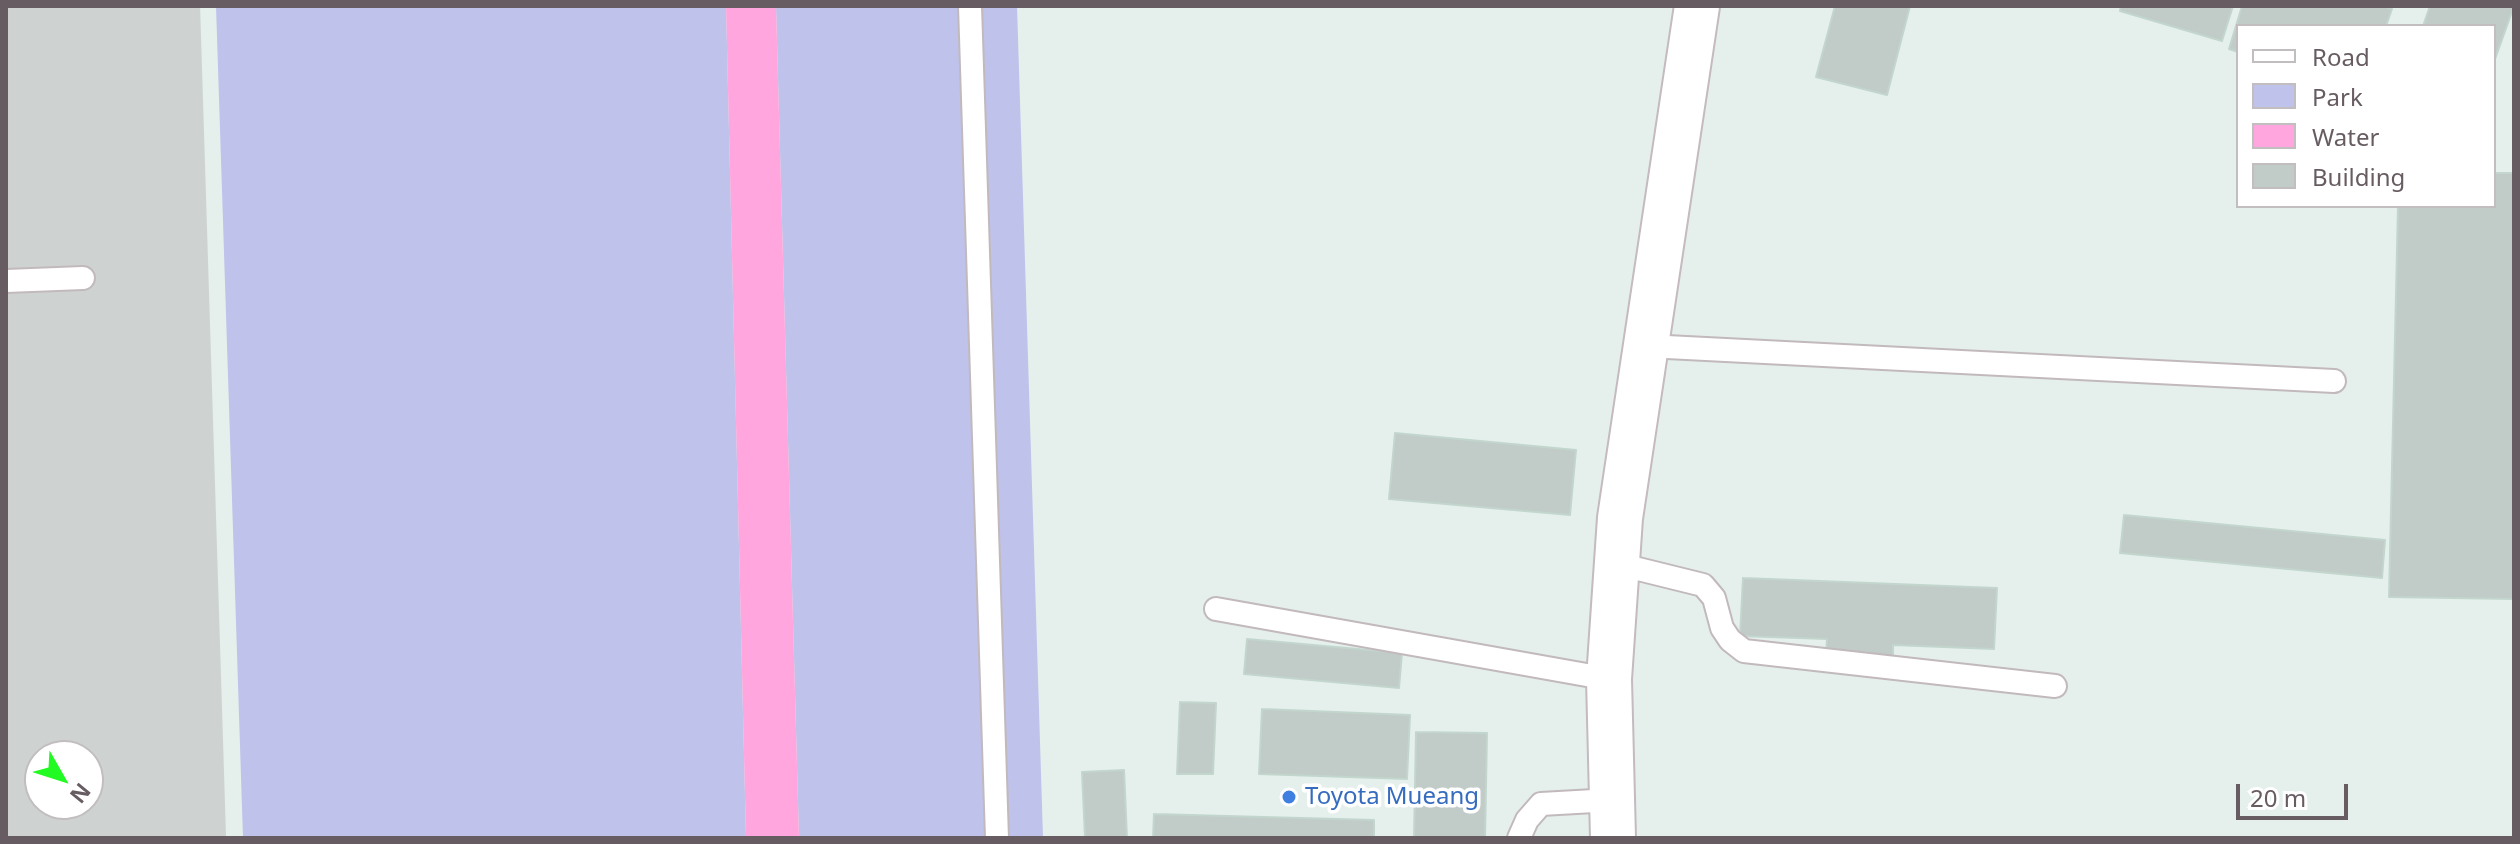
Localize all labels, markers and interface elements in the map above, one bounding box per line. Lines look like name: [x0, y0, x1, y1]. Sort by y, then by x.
legend: [2236, 24, 2496, 208]
text: Road: [2312, 40, 2370, 73]
text: Park: [2312, 80, 2363, 113]
text: Water: [2312, 120, 2379, 153]
text: Building: [2312, 160, 2405, 193]
north arrow: [24, 740, 104, 820]
scale bar: [2240, 768, 2352, 818]
text: N: [64, 777, 98, 810]
text: 20 m: [2250, 781, 2306, 814]
place label: Toyota Mueang: [1305, 783, 1479, 811]
marker: Toyota Mueang: [1280, 788, 1298, 806]

